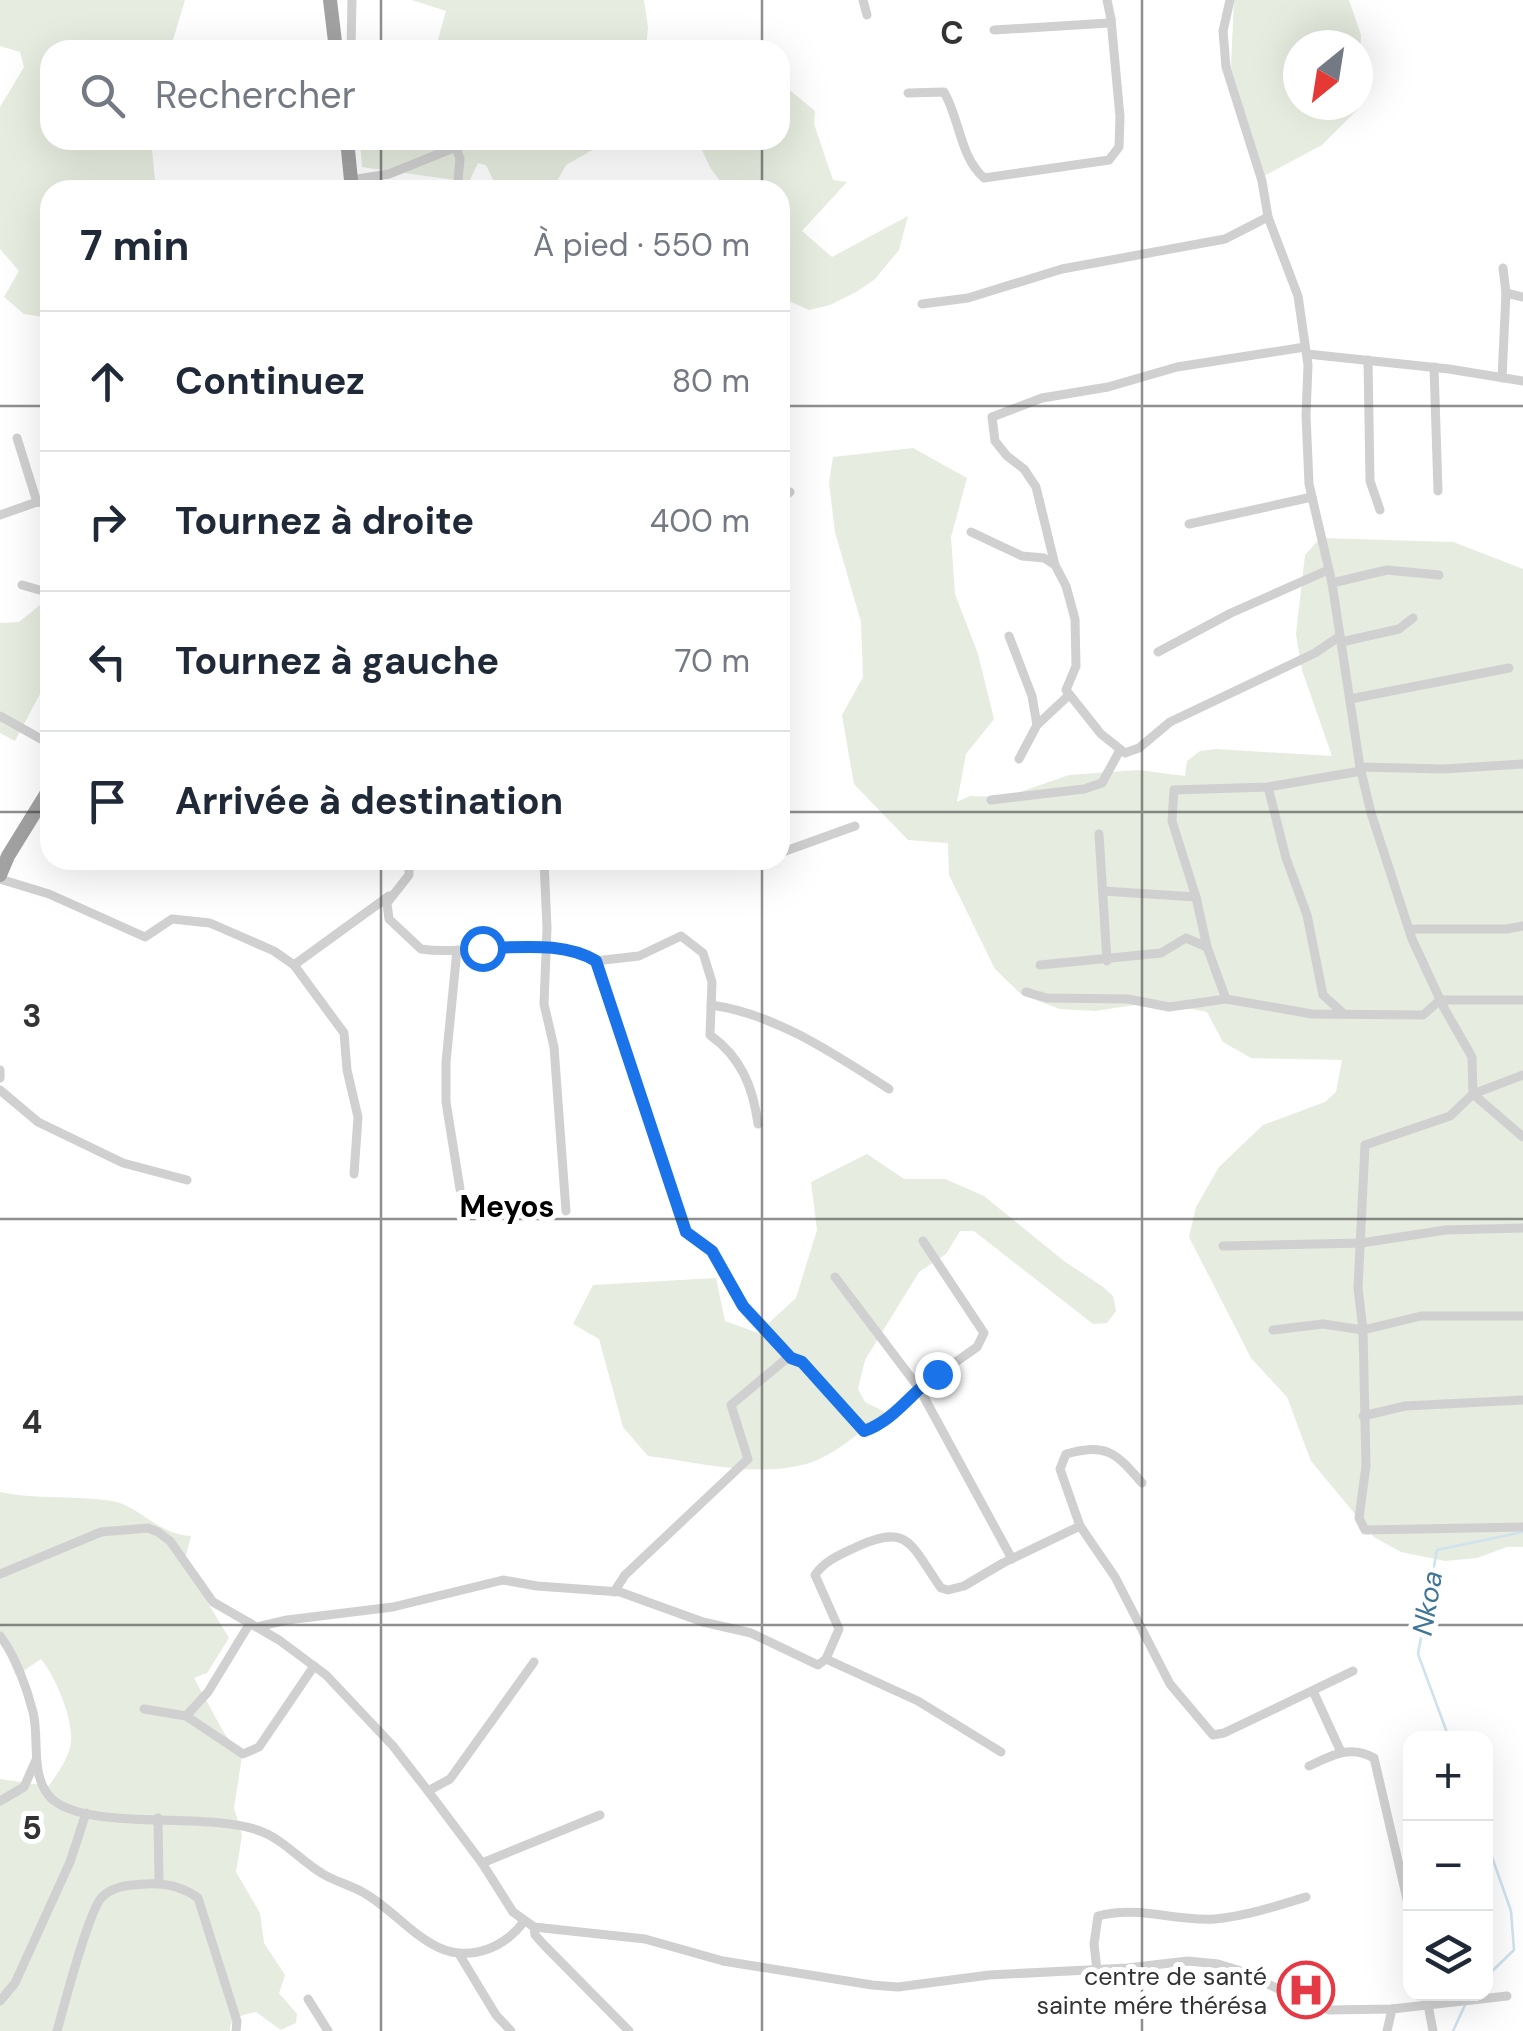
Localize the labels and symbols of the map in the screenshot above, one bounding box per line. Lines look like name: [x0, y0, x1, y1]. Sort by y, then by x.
text: C: [940, 12, 964, 54]
north arrow: [1283, 30, 1373, 120]
route start: [460, 926, 506, 972]
text: 3: [22, 995, 42, 1037]
district label: Meyos: [460, 1187, 555, 1226]
route end: [915, 1352, 961, 1398]
text: 4: [22, 1401, 42, 1443]
water label: Nkoa: [1404, 1568, 1451, 1638]
text: 5: [22, 1807, 42, 1849]
place label: centre de santé sainte mére thérésa: [1037, 1960, 1267, 2022]
hospital icon: centre de santé sainte mére thérésa: [1276, 1960, 1336, 2020]

